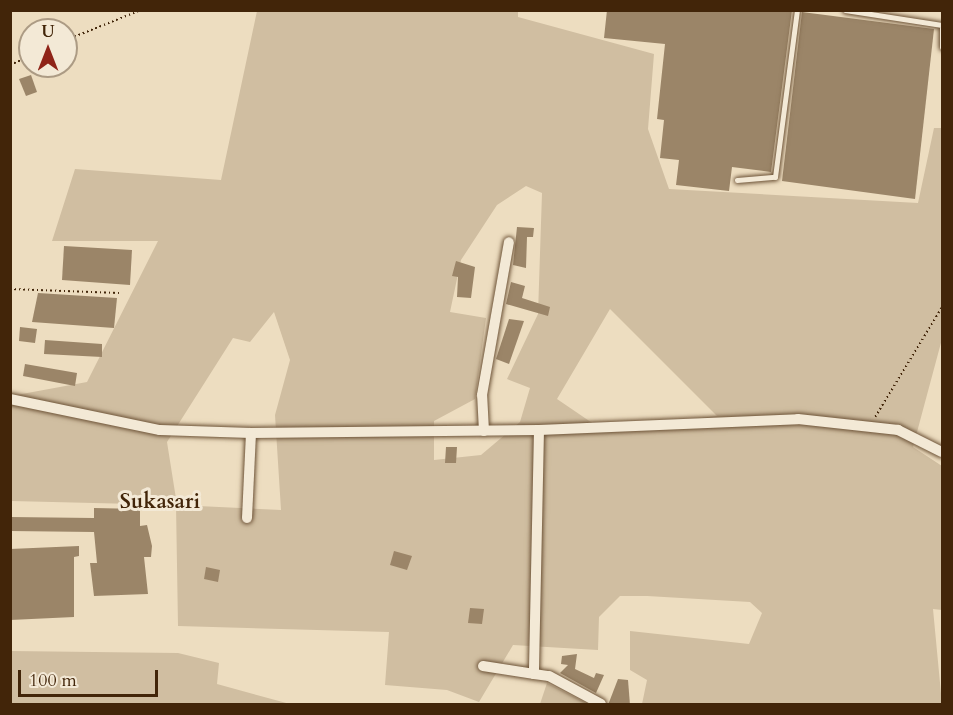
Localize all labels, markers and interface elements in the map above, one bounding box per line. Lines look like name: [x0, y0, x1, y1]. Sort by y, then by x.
north arrow: [18, 18, 78, 78]
text: U: [41, 21, 55, 43]
district label: Sukasari: [120, 489, 200, 515]
scale bar: [21, 658, 160, 696]
text: 100 m: [29, 668, 77, 693]

